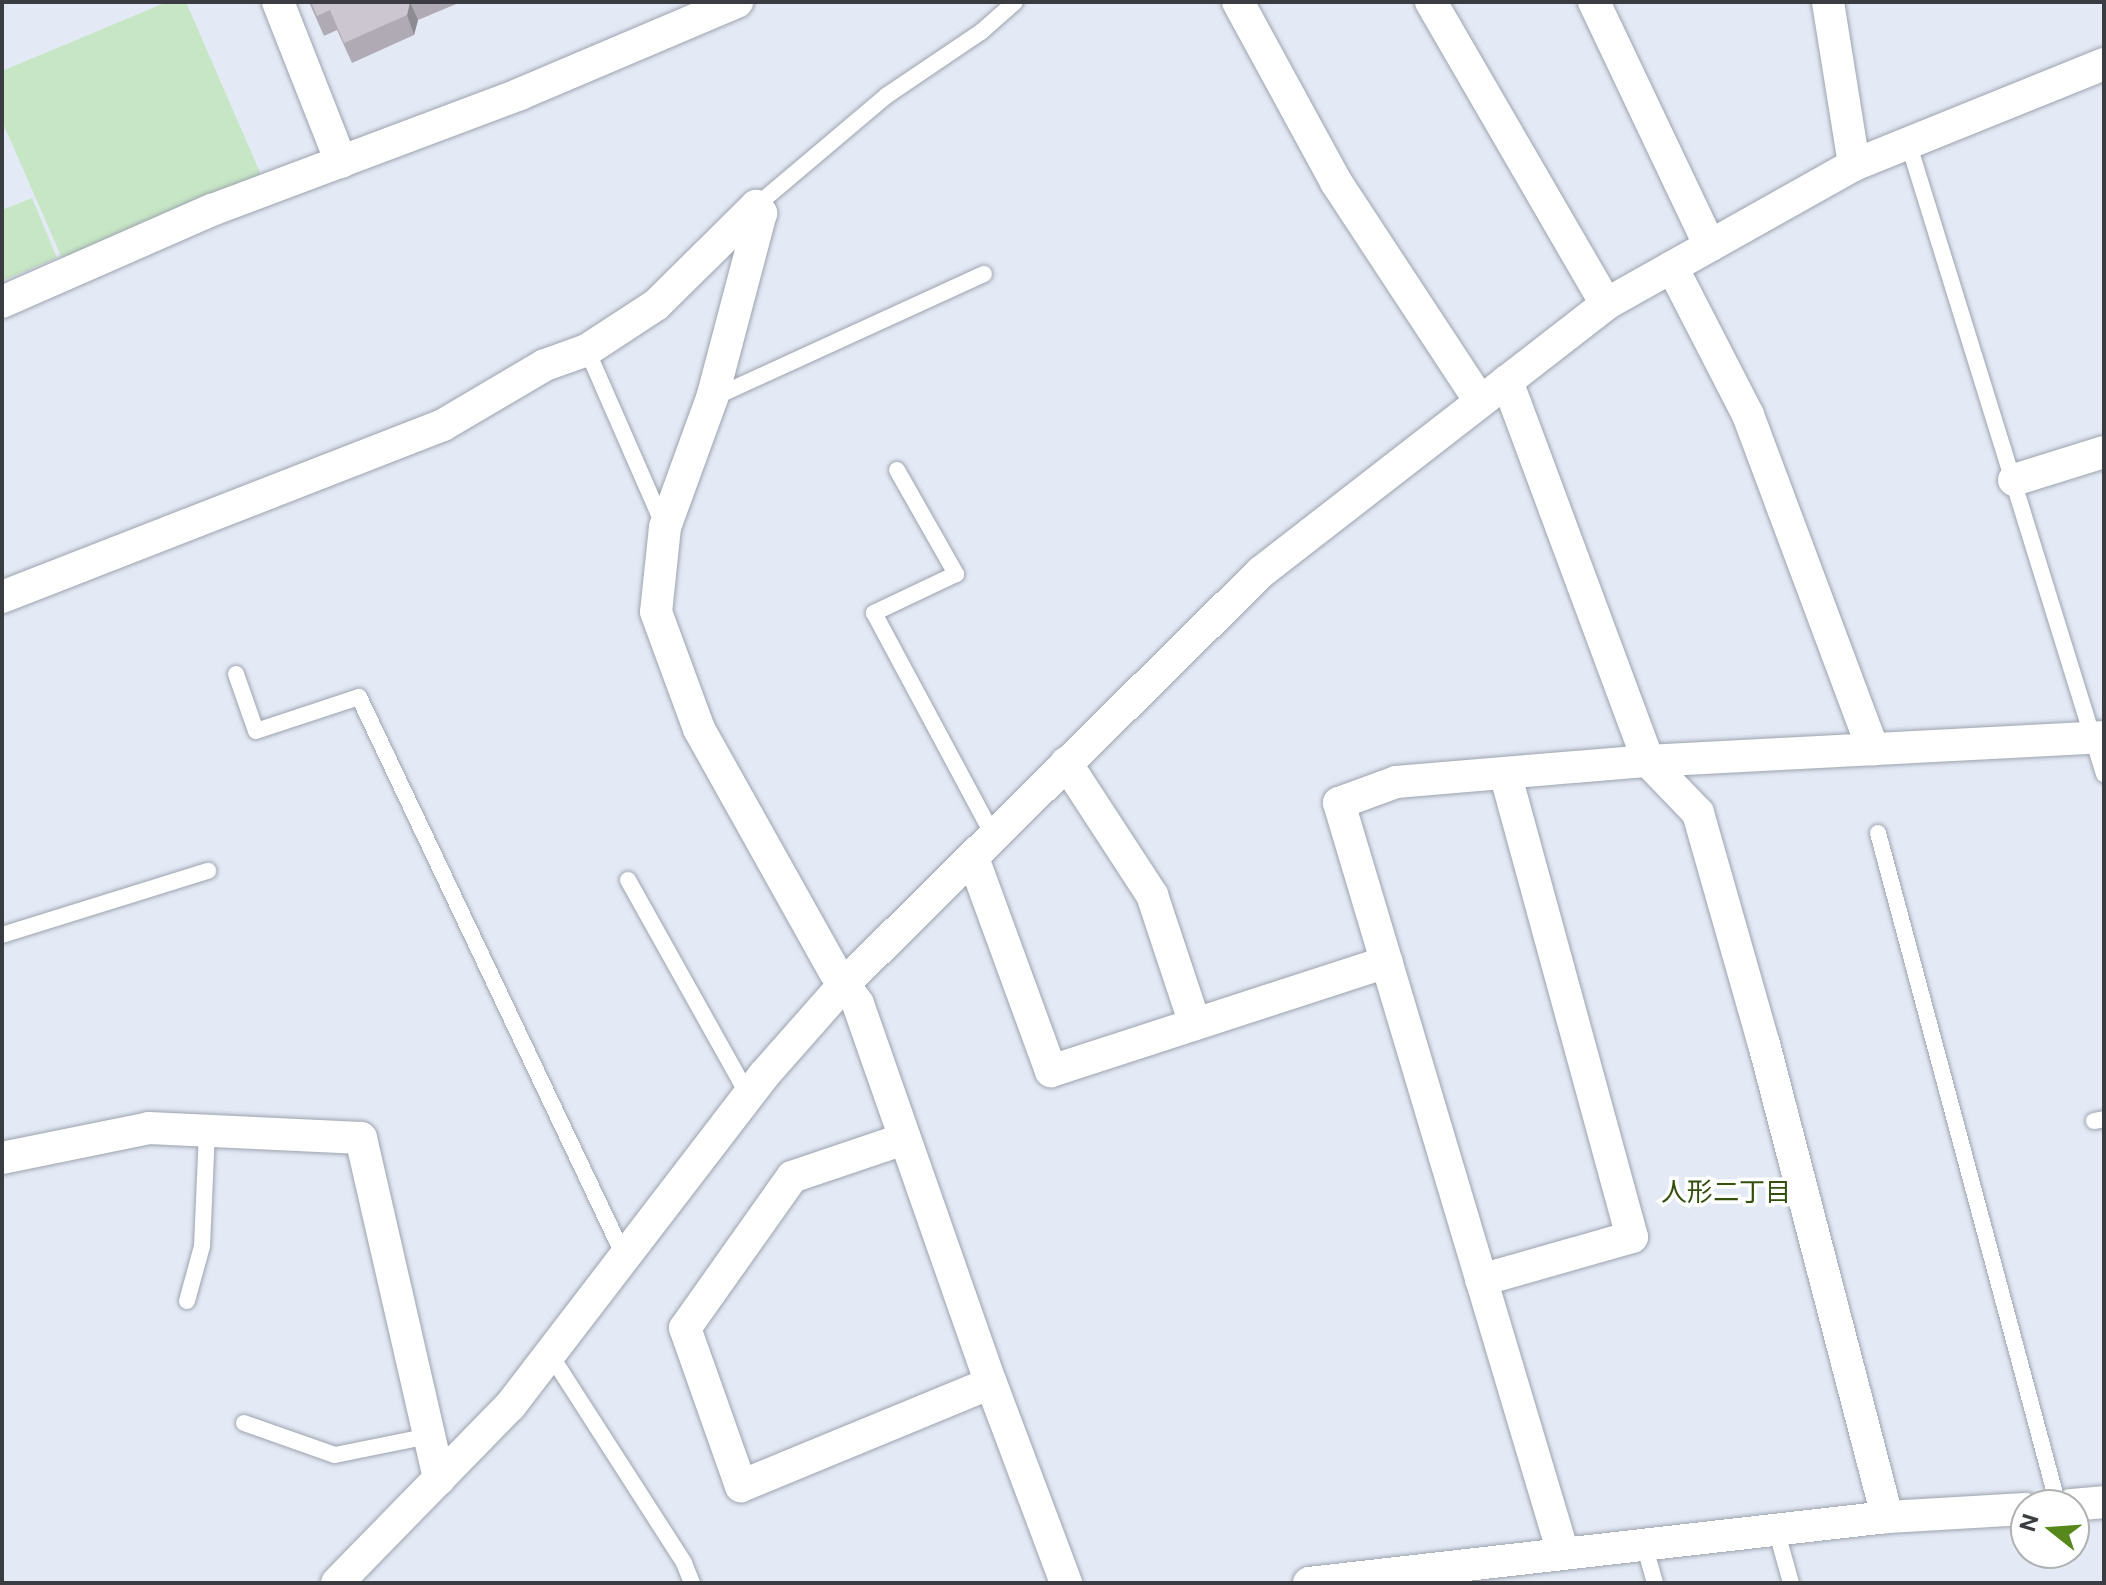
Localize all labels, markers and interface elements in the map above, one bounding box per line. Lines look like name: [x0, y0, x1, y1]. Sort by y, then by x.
district label: 人形二丁目: [1661, 1176, 1791, 1208]
north arrow: [2010, 1489, 2090, 1569]
text: N: [2014, 1511, 2044, 1535]

